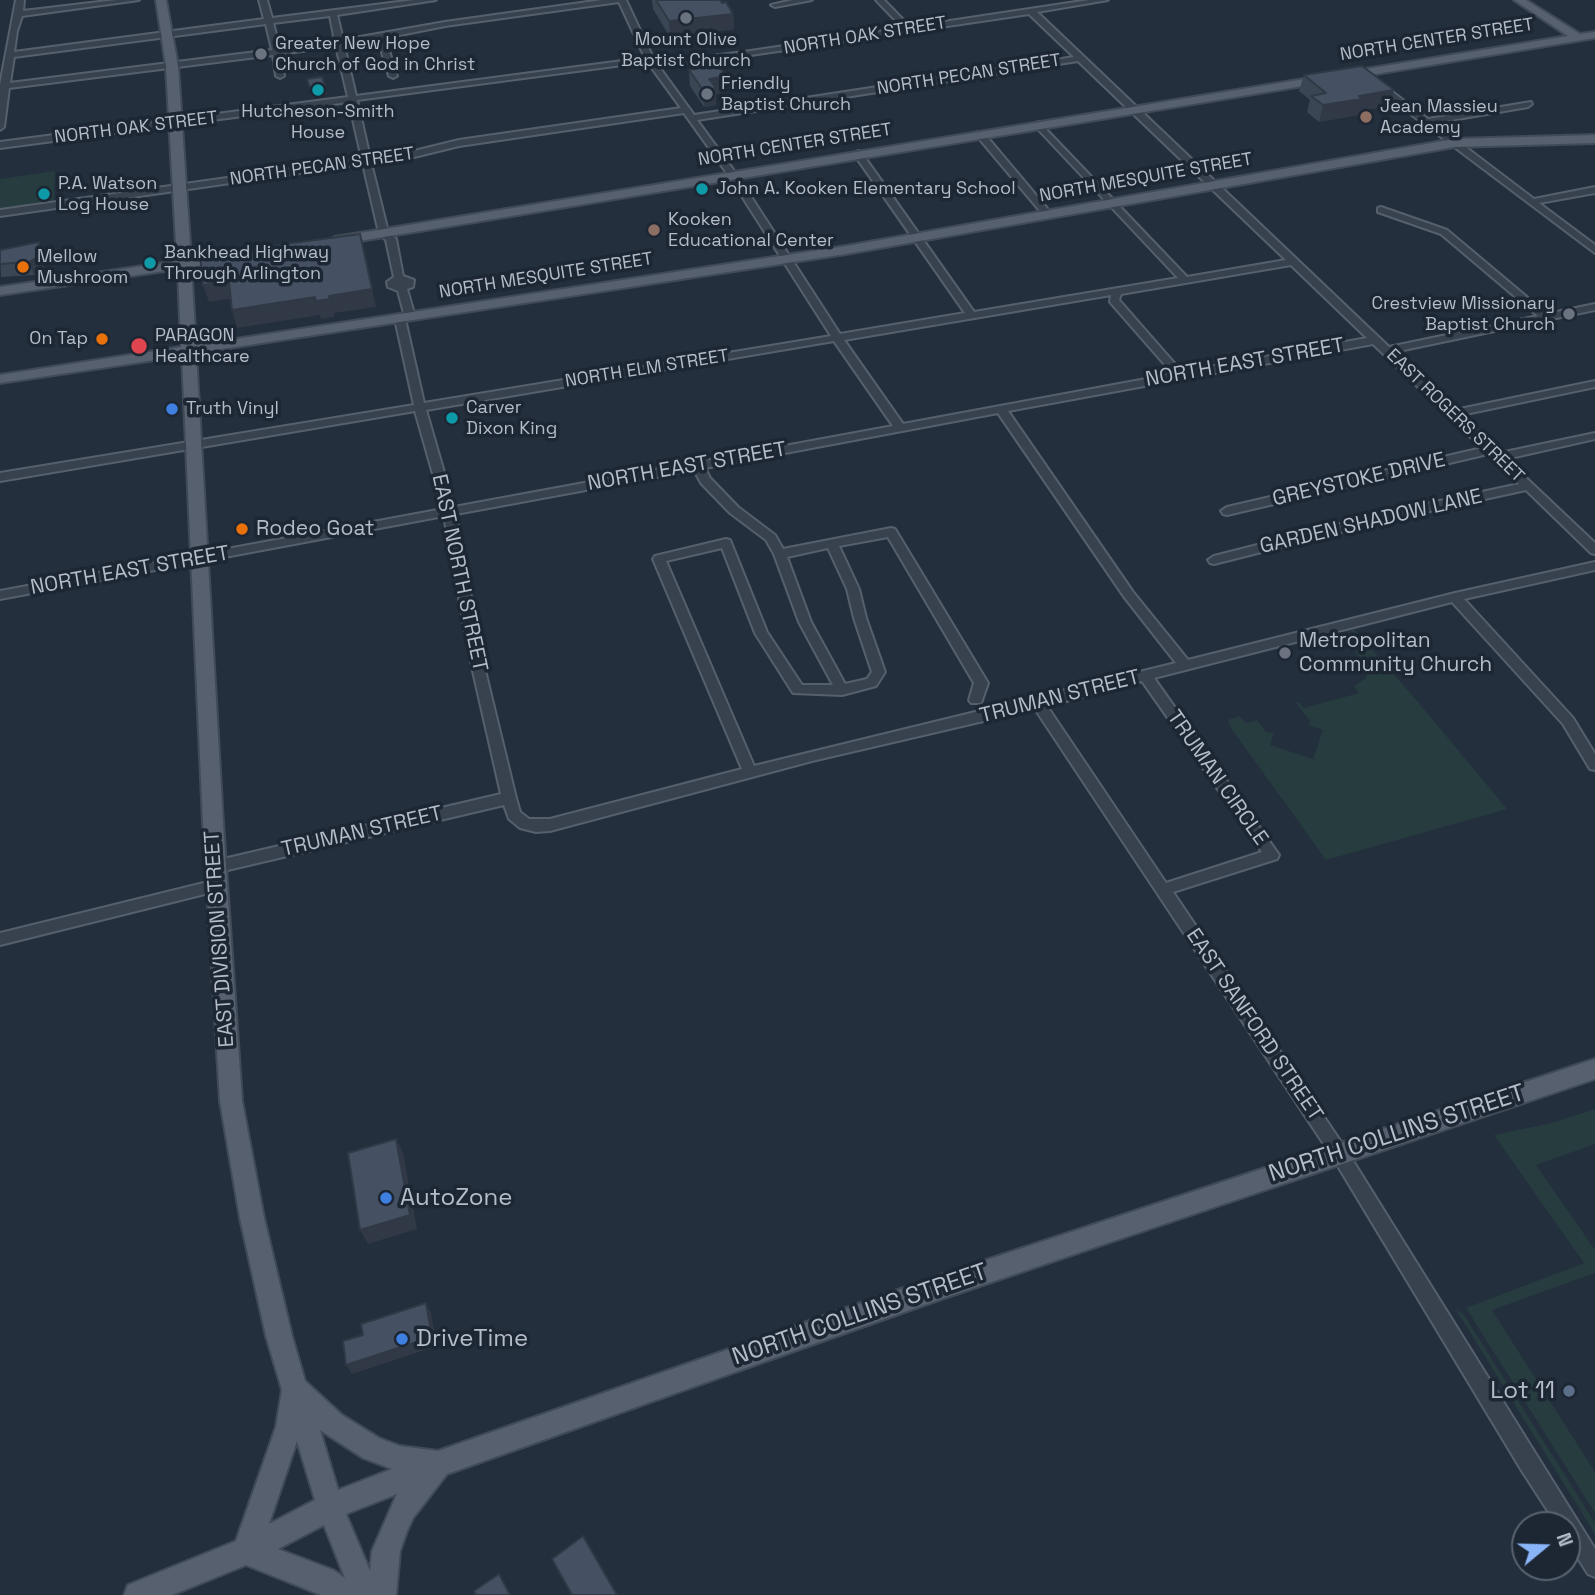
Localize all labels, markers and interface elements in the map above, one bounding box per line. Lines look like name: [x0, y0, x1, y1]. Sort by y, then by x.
marker: Mount Olive Baptist Church: [678, 10, 694, 26]
street label: NORTH OAK STREET: [782, 12, 948, 60]
street label: NORTH CENTER STREET: [1339, 14, 1535, 66]
place label: Mount Olive Baptist Church: [621, 29, 751, 72]
place label: Greater New Hope Church of God in Christ: [275, 33, 475, 76]
marker: Greater New Hope Church of God in Christ: [253, 46, 269, 62]
street label: NORTH PECAN STREET: [876, 50, 1062, 100]
place label: Friendly Baptist Church: [721, 73, 851, 116]
marker: Hutcheson-Smith House: [310, 82, 326, 98]
marker: Friendly Baptist Church: [699, 86, 715, 102]
place label: Jean Massieu Academy: [1380, 96, 1498, 138]
place label: Hutcheson-Smith House: [241, 101, 395, 144]
street label: NORTH OAK STREET: [53, 107, 219, 149]
marker: Jean Massieu Academy: [1358, 109, 1374, 125]
street label: NORTH CENTER STREET: [697, 119, 893, 171]
street label: NORTH PECAN STREET: [229, 143, 415, 191]
street label: NORTH MESQUITE STREET: [1038, 149, 1254, 207]
place label: P.A. Watson Log House: [58, 173, 157, 216]
place label: John A. Kooken Elementary School: [716, 178, 1016, 200]
marker: John A. Kooken Elementary School: [694, 181, 710, 197]
marker: P.A. Watson Log House: [36, 186, 52, 202]
place label: Kooken Educational Center: [668, 209, 834, 252]
marker: Kooken Educational Center: [646, 222, 662, 238]
place label: Bankhead Highway Through Arlington: [164, 242, 329, 284]
place label: Mellow Mushroom: [37, 246, 128, 288]
street label: NORTH MESQUITE STREET: [438, 248, 654, 304]
marker: Bankhead Highway Through Arlington: [142, 255, 158, 271]
marker: Mellow Mushroom: [15, 259, 31, 275]
place label: Crestview Missionary Baptist Church: [1371, 293, 1555, 336]
marker: Crestview Missionary Baptist Church: [1561, 306, 1577, 322]
place label: PARAGON Healthcare: [155, 325, 250, 368]
place label: On Tap: [29, 328, 88, 350]
marker: On Tap: [94, 331, 110, 347]
street label: NORTH EAST STREET: [1144, 333, 1346, 393]
marker: PARAGON Healthcare: [129, 336, 149, 356]
street label: NORTH ELM STREET: [564, 345, 730, 393]
street label: EAST ROGERS STREET: [1382, 345, 1528, 487]
place label: Carver Dixon King: [466, 397, 557, 440]
place label: Truth Vinyl: [186, 398, 279, 420]
marker: Truth Vinyl: [164, 401, 180, 417]
marker: Carver Dixon King: [444, 410, 460, 426]
street label: NORTH EAST STREET: [586, 437, 788, 497]
street label: GREYSTOKE DRIVE: [1270, 448, 1448, 512]
street label: EAST NORTH STREET: [426, 472, 492, 674]
street label: GARDEN SHADOW LANE: [1257, 484, 1485, 560]
place label: Rodeo Goat: [256, 516, 374, 542]
marker: Rodeo Goat: [234, 521, 250, 537]
street label: NORTH EAST STREET: [29, 541, 231, 601]
place label: Metropolitan Community Church: [1299, 628, 1492, 678]
marker: Metropolitan Community Church: [1277, 645, 1293, 661]
street label: TRUMAN STREET: [977, 665, 1143, 729]
street label: TRUMAN CIRCLE: [1161, 706, 1273, 850]
street label: TRUMAN STREET: [279, 801, 445, 863]
street label: EAST DIVISION STREET: [200, 830, 240, 1048]
street label: EAST SANFORD STREET: [1180, 924, 1328, 1126]
street label: NORTH COLLINS STREET: [1265, 1079, 1529, 1189]
place label: AutoZone: [400, 1184, 512, 1212]
marker: AutoZone: [378, 1190, 394, 1206]
street label: NORTH COLLINS STREET: [729, 1258, 991, 1372]
place label: DriveTime: [416, 1325, 528, 1353]
marker: DriveTime: [394, 1331, 410, 1347]
place label: Lot 11: [1490, 1377, 1555, 1405]
marker: Lot 11: [1561, 1383, 1577, 1399]
north arrow: [1511, 1511, 1581, 1581]
text: N: [1551, 1530, 1578, 1550]

